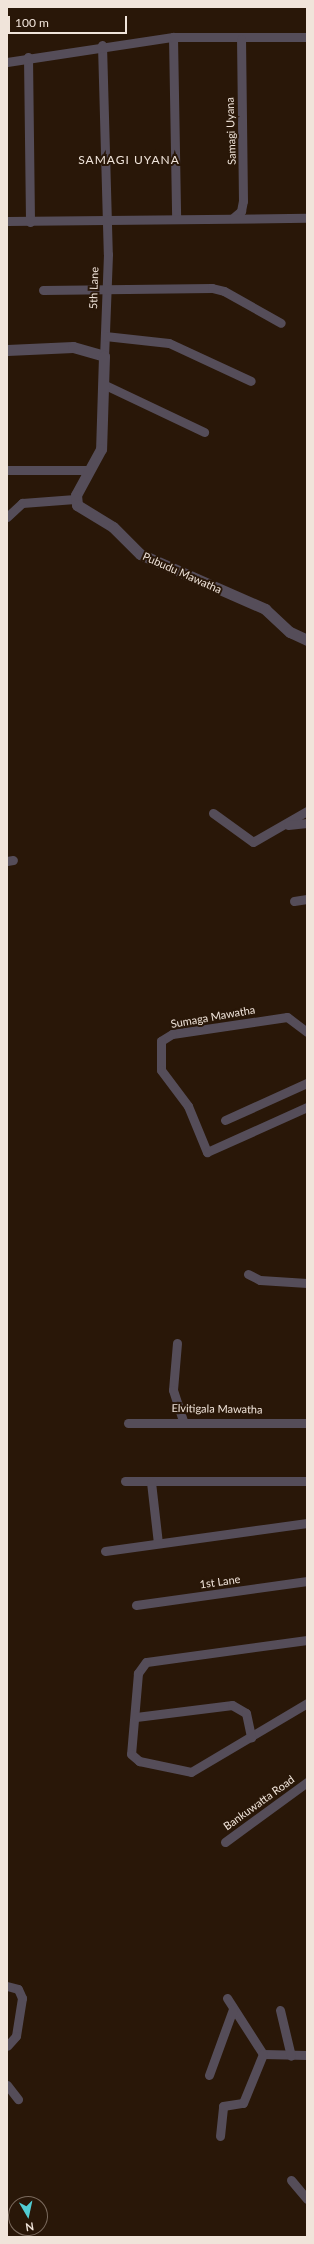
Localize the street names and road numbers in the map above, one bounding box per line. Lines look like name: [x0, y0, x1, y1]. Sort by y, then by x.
street label: Samagi Uyana: [223, 97, 239, 165]
street label: 5th Lane: [87, 267, 101, 309]
street label: Pubudu Mawatha: [140, 550, 224, 596]
street label: Sumaga Mawatha: [170, 1003, 256, 1031]
street label: Elvitigala Mawatha: [171, 1402, 263, 1416]
street label: 1st Lane: [199, 1573, 241, 1591]
street label: Bankuwatta Road: [221, 1773, 297, 1833]

